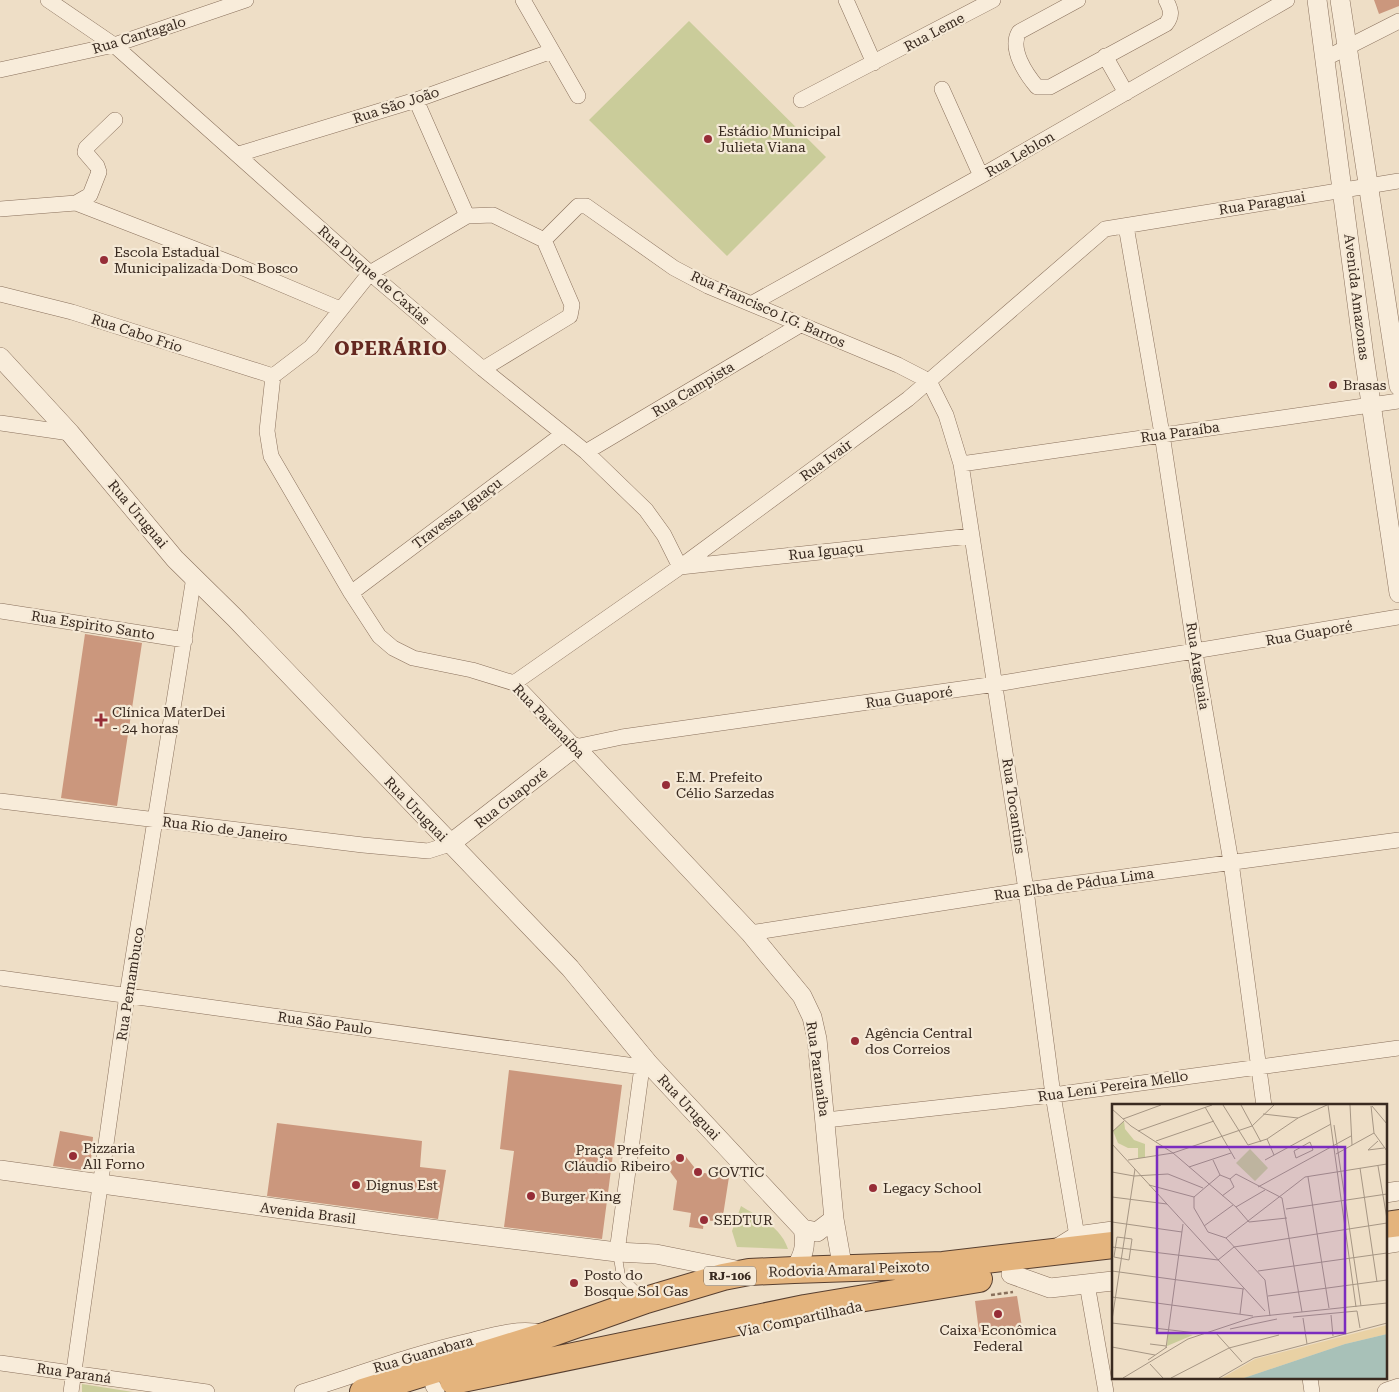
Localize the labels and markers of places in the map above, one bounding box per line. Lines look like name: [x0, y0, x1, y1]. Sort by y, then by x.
place label: Estádio Municipal Julieta Viana: [718, 123, 841, 155]
marker: Estádio Municipal Julieta Viana: [702, 133, 714, 145]
place label: Escola Estadual Municipalizada Dom Bosco: [114, 244, 298, 276]
marker: Escola Estadual Municipalizada Dom Bosco: [98, 254, 110, 266]
place label: Brasas: [1343, 377, 1387, 393]
marker: Brasas: [1327, 379, 1339, 391]
place label: Clínica MaterDei - 24 horas: [112, 704, 226, 736]
marker: Clínica MaterDei - 24 horas: [94, 713, 108, 727]
place label: E.M. Prefeito Célio Sarzedas: [676, 769, 775, 801]
marker: E.M. Prefeito Célio Sarzedas: [660, 779, 672, 791]
place label: Agência Central dos Correios: [865, 1025, 973, 1057]
marker: Agência Central dos Correios: [849, 1035, 861, 1047]
place label: Pizzaria All Forno: [83, 1140, 145, 1172]
place label: Praça Prefeito Cláudio Ribeiro: [564, 1142, 670, 1174]
marker: Pizzaria All Forno: [67, 1150, 79, 1162]
marker: Praça Prefeito Cláudio Ribeiro: [674, 1152, 686, 1164]
place label: GOVTIC: [708, 1164, 764, 1180]
marker: GOVTIC: [692, 1166, 704, 1178]
place label: Dignus Est: [366, 1177, 438, 1193]
marker: Dignus Est: [350, 1179, 362, 1191]
place label: Legacy School: [883, 1180, 982, 1196]
marker: Legacy School: [867, 1182, 879, 1194]
place label: Burger King: [541, 1188, 621, 1204]
marker: Burger King: [525, 1190, 537, 1202]
place label: SEDTUR: [714, 1212, 773, 1228]
marker: SEDTUR: [698, 1214, 710, 1226]
place label: Posto do Bosque Sol Gas: [584, 1267, 689, 1299]
marker: Posto do Bosque Sol Gas: [568, 1277, 580, 1289]
marker: Caixa Econômica Federal: [992, 1308, 1004, 1320]
place label: Caixa Econômica Federal: [939, 1322, 1057, 1354]

